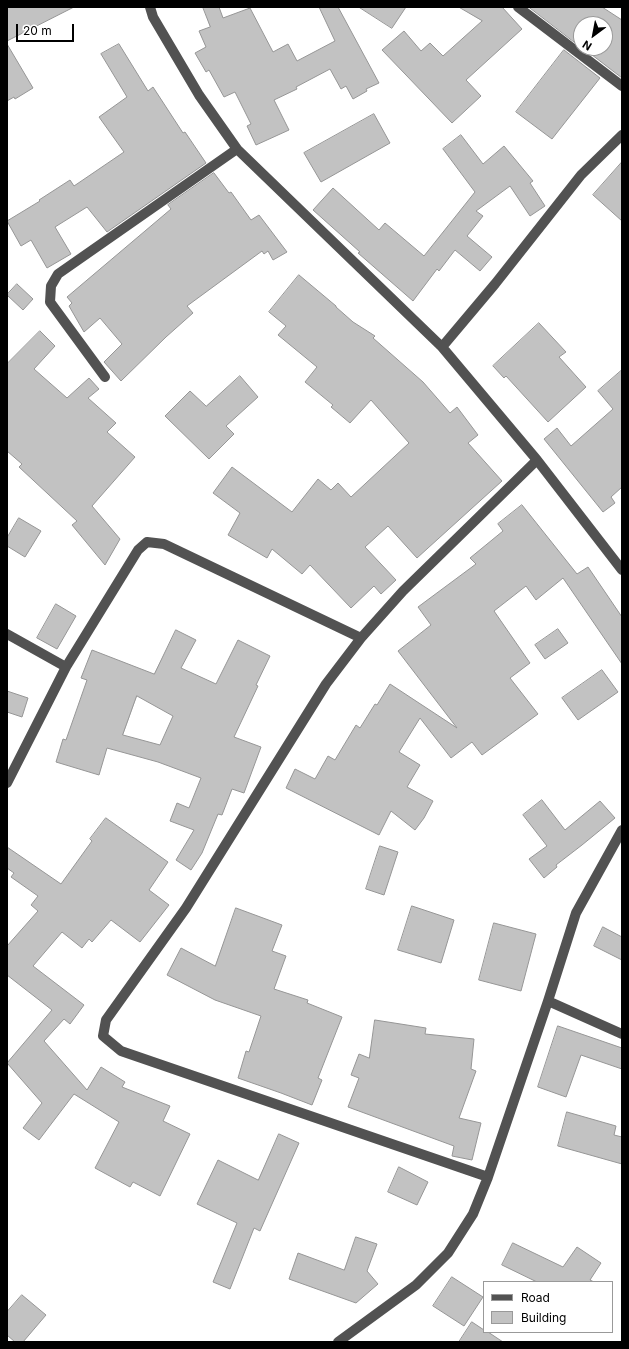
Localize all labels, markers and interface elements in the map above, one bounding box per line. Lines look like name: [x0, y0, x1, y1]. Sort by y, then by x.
scale bar: [18, 16, 76, 42]
north arrow: [573, 16, 613, 56]
text: 20 m: [23, 23, 52, 38]
text: N: [580, 37, 594, 53]
legend: [483, 1281, 613, 1333]
text: Road: [521, 1290, 550, 1305]
text: Building: [521, 1310, 566, 1325]

